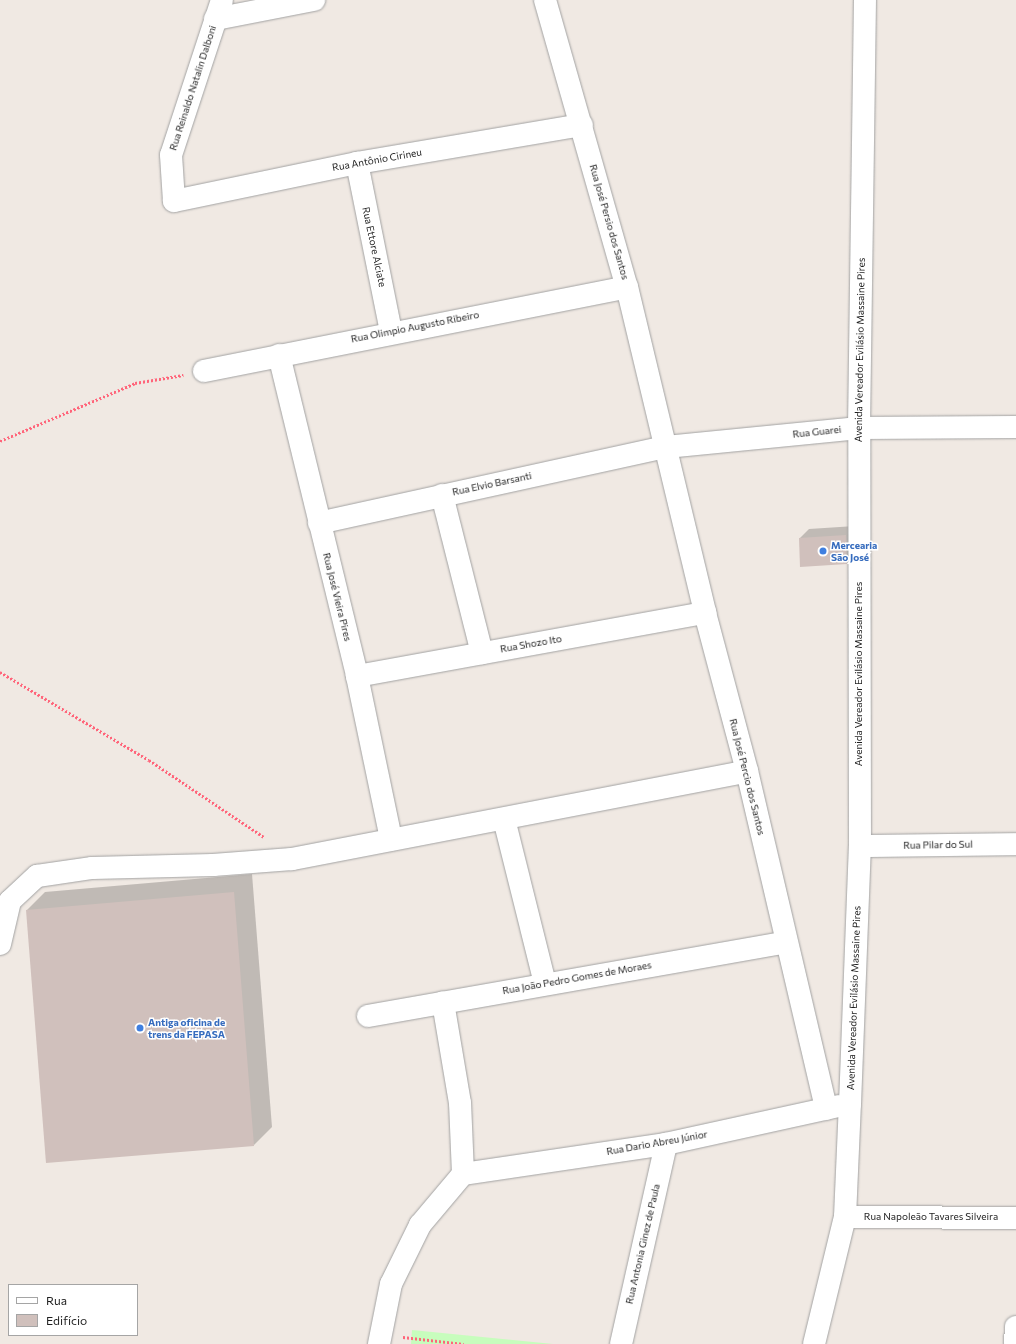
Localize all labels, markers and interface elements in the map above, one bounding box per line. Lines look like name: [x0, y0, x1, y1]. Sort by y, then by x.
street label: Rua Reinaldo Natalin Dalboni: [167, 24, 219, 152]
street label: Rua Antônio Cirineu: [331, 146, 423, 174]
street label: Rua José Persio dos Santos: [587, 163, 631, 281]
street label: Rua Ettore Alciate: [360, 206, 388, 288]
street label: Avenida Vereador Evilásio Massaine Pires: [852, 258, 868, 442]
street label: Rua Olimpio Augusto Ribeiro: [350, 309, 480, 345]
street label: Rua Guarei: [792, 423, 842, 441]
street label: Rua Elvio Barsanti: [451, 470, 533, 498]
place label: Mercearia São José: [831, 539, 877, 562]
marker: Mercearia São José: [818, 546, 828, 556]
street label: Rua José Vieira Pires: [320, 552, 354, 642]
street label: Avenida Vereador Evilásio Massaine Pires: [853, 582, 865, 766]
street label: Rua Shozo Ito: [499, 633, 563, 655]
street label: Rua José Percio dos Santos: [727, 717, 767, 837]
street label: Rua Pilar do Sul: [903, 838, 973, 852]
street label: Avenida Vereador Evilásio Massaine Pires: [845, 906, 863, 1090]
street label: Rua João Pedro Gomes de Moraes: [501, 959, 653, 997]
place label: Antiga oficina de trens da FEPASA: [148, 1016, 225, 1040]
marker: Antiga oficina de trens da FEPASA: [135, 1023, 145, 1033]
street label: Rua Dario Abreu Júnior: [605, 1128, 709, 1158]
street label: Rua Antonia Ginez de Paula: [623, 1183, 663, 1305]
street label: Rua Napoleão Tavares Silveira: [864, 1211, 998, 1223]
legend: [8, 1284, 138, 1336]
text: Rua: [46, 1293, 67, 1307]
text: Edifício: [46, 1313, 87, 1327]

